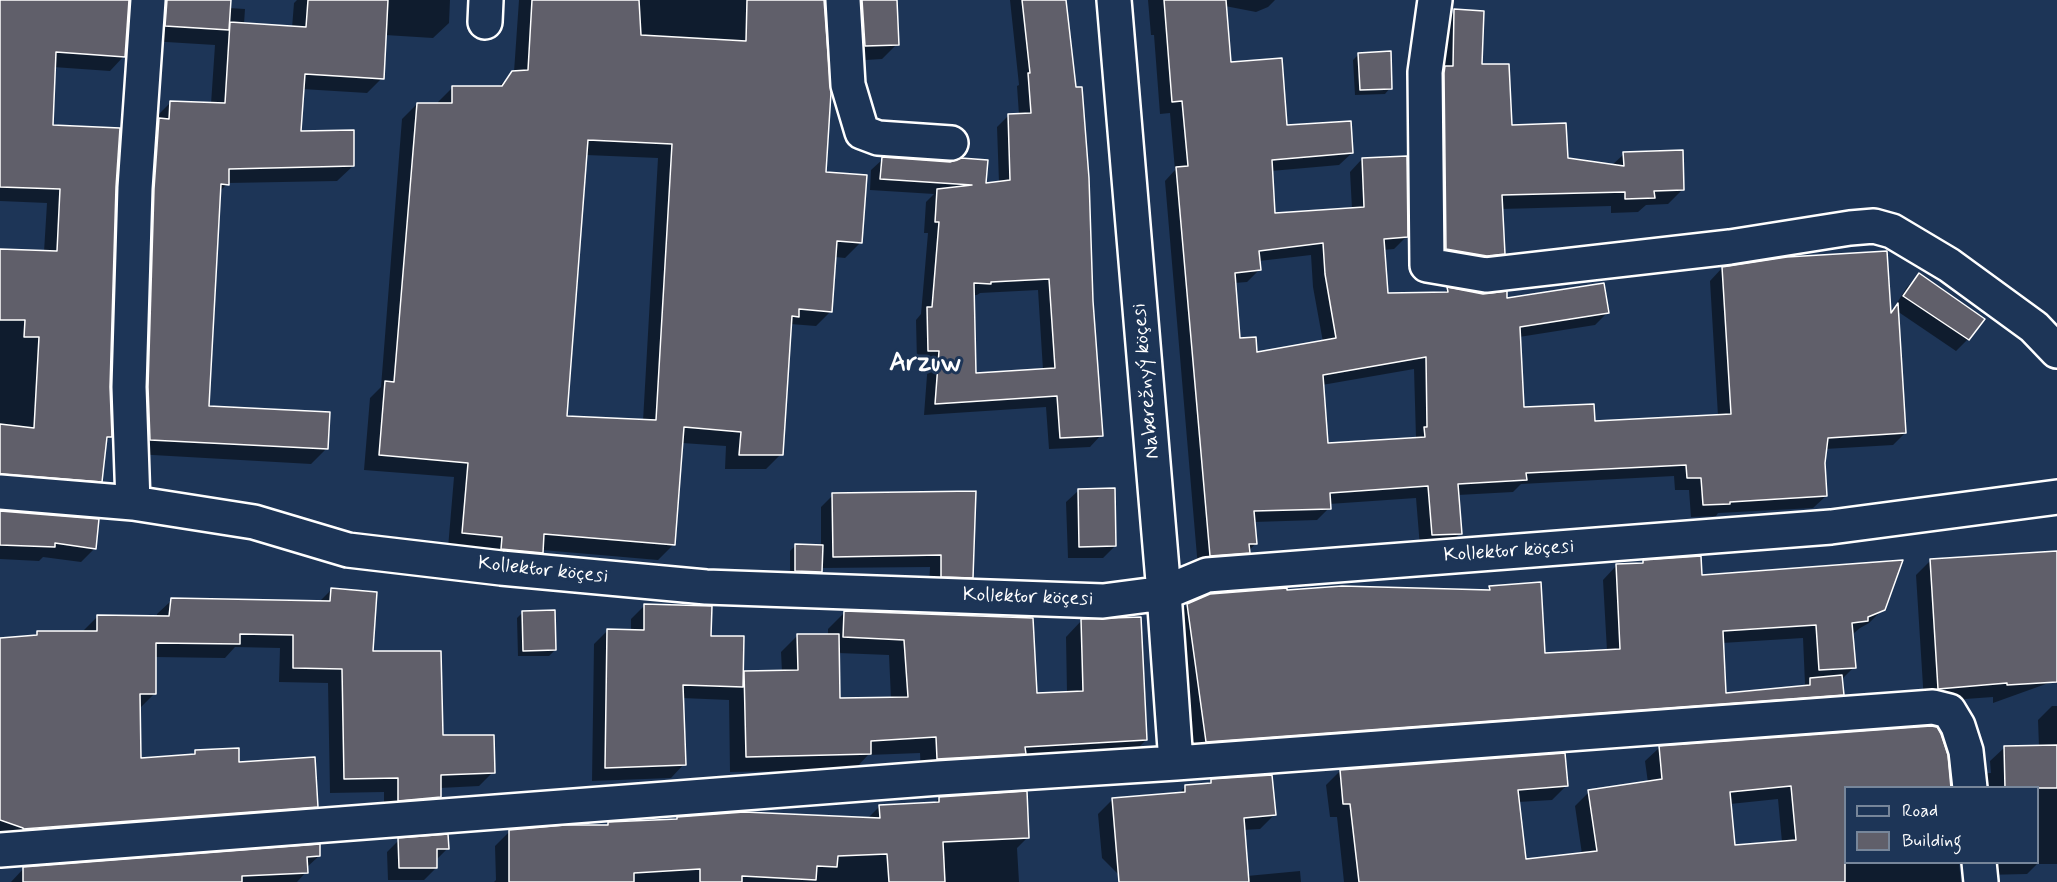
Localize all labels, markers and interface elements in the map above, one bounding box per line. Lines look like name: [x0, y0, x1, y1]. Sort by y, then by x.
street label: Naberežnyý köçesi: [1128, 302, 1166, 460]
district label: Arzuw: [889, 349, 961, 381]
street label: Kollektor köçesi: [1443, 535, 1575, 569]
street label: Kollektor köçesi: [477, 552, 609, 590]
street label: Kollektor köçesi: [962, 584, 1094, 612]
legend: [1844, 786, 2039, 864]
text: Road: [1902, 799, 1938, 823]
text: Building: [1902, 829, 1962, 853]

